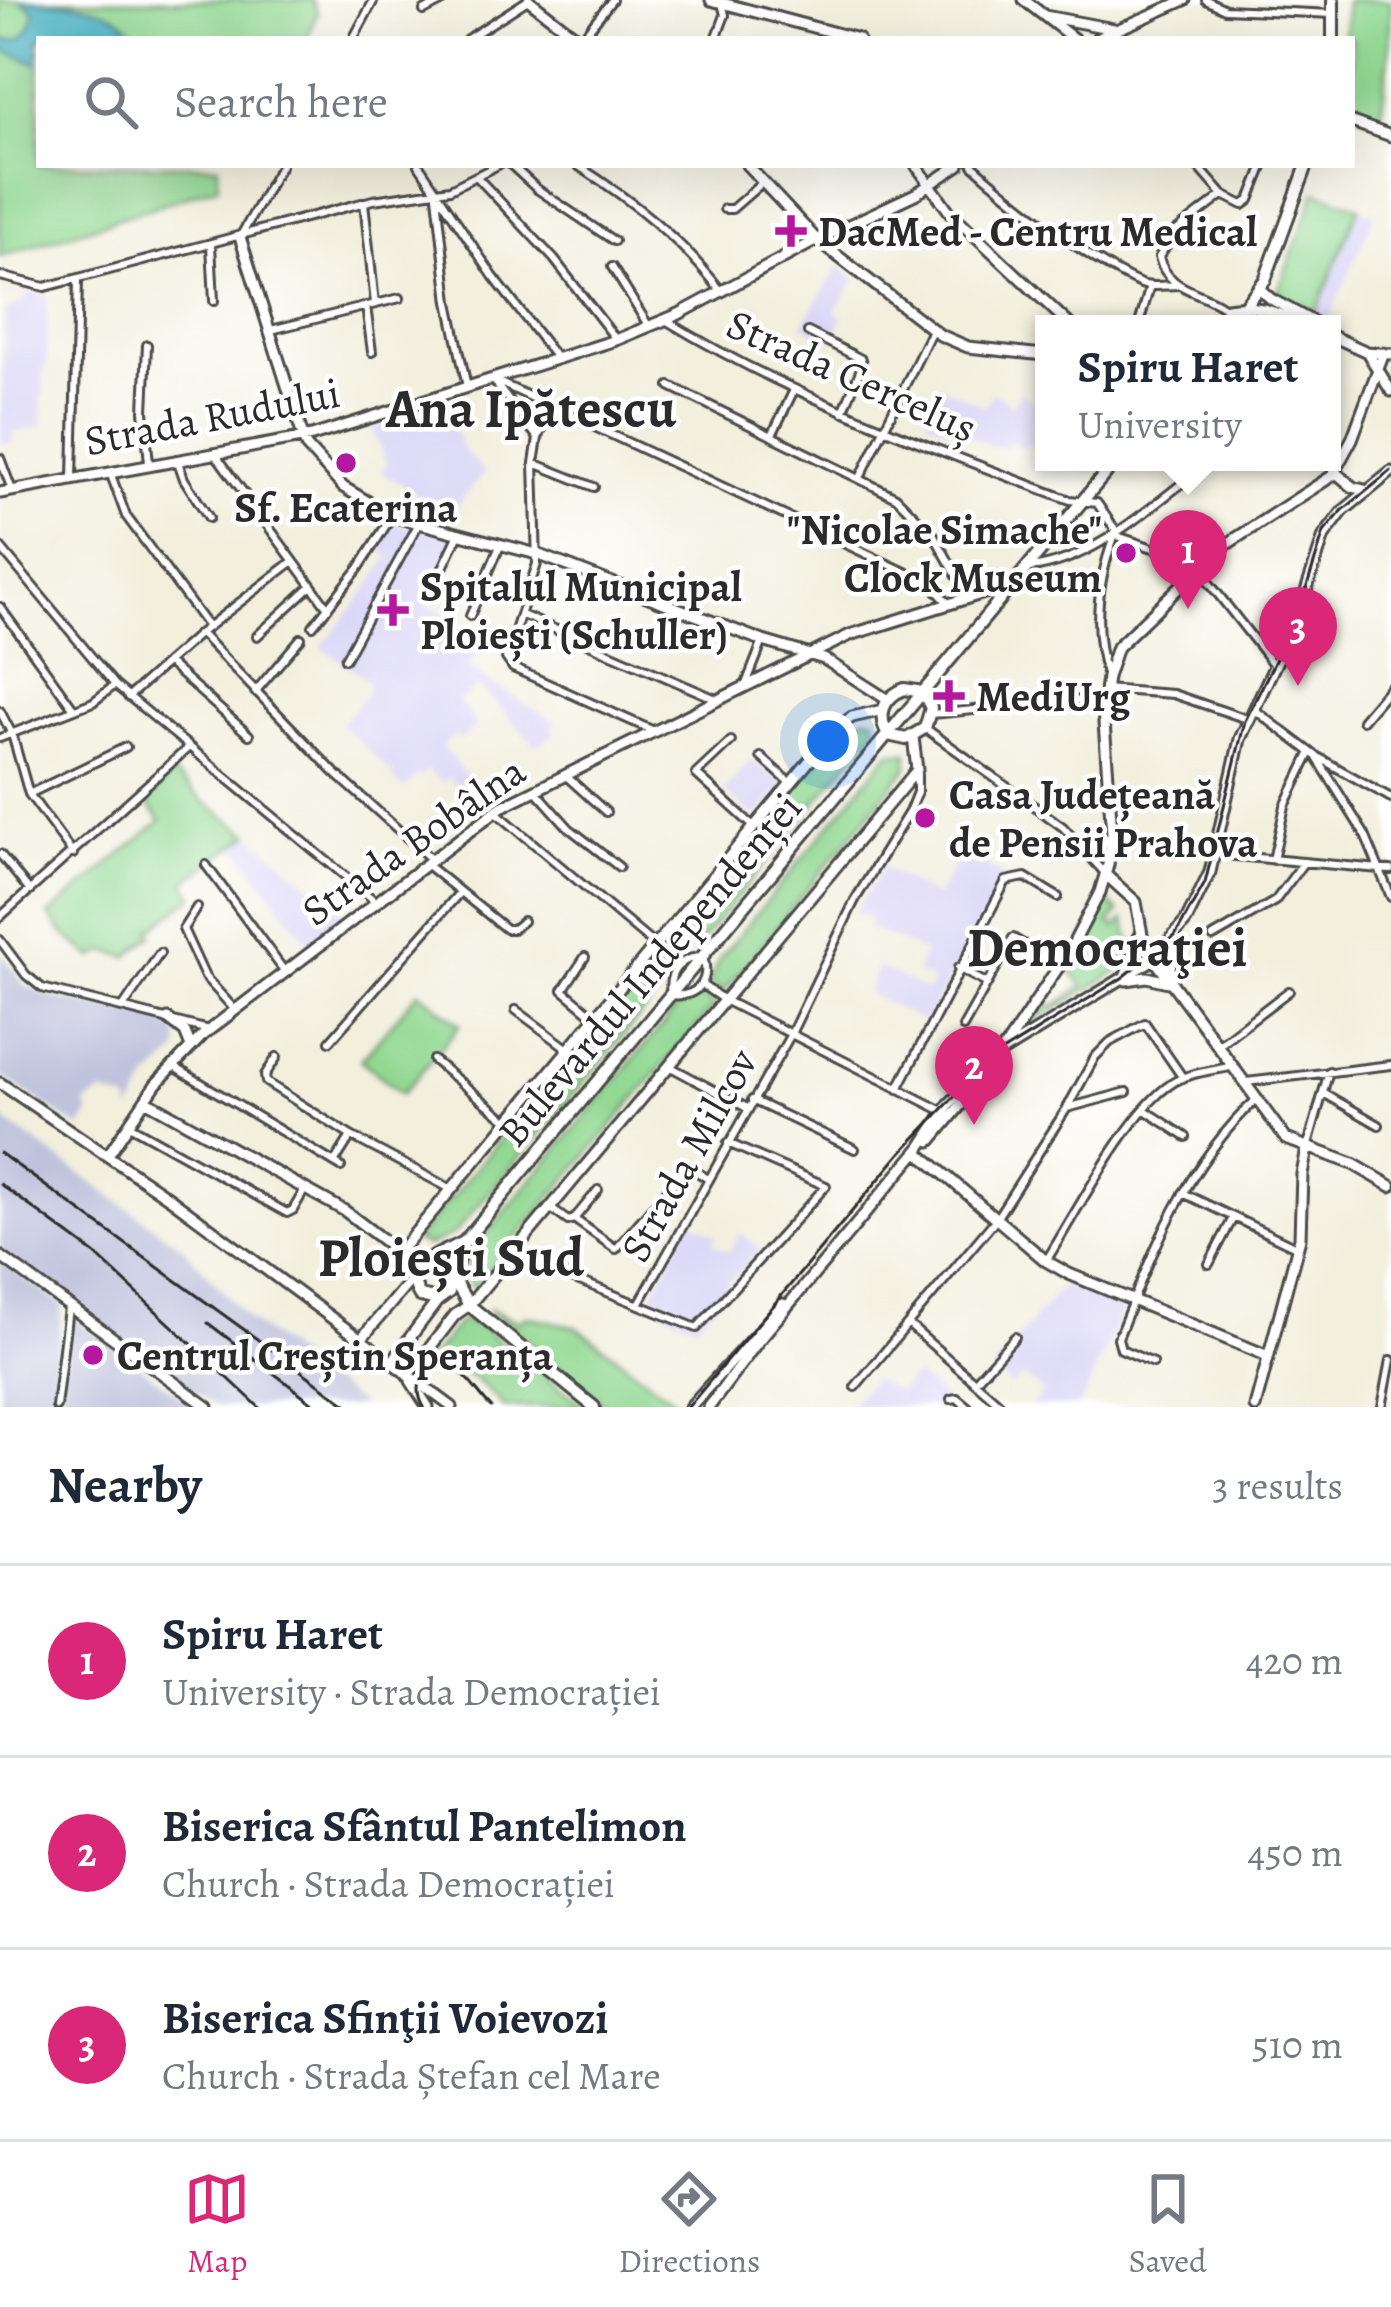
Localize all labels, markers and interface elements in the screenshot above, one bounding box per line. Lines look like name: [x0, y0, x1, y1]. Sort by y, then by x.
search box: [36, 36, 1355, 168]
icon: search: [78, 69, 144, 135]
text: Search here: [174, 71, 388, 133]
place label: DacMed - Centru Medical: [818, 203, 1257, 260]
marker: DacMed - Centru Medical: [775, 215, 807, 247]
street label: Strada Cerceluș: [718, 295, 986, 456]
popup: [1035, 315, 1341, 471]
text: Spiru Haret: [1078, 336, 1298, 398]
street label: Strada Rudului: [80, 364, 345, 469]
district label: Ana Ipătescu: [385, 372, 677, 446]
text: University: [1078, 398, 1242, 451]
marker: Sf. Ecaterina: [333, 450, 359, 476]
place label: Sf. Ecaterina: [234, 479, 458, 536]
place label: "Nicolae Simache" Clock Museum: [787, 501, 1102, 606]
pin: 1: [1149, 510, 1227, 609]
marker: "Nicolae Simache" Clock Museum: [1113, 540, 1139, 566]
place label: Spitalul Municipal Ploiești (Schuller): [420, 558, 742, 663]
pin: 3: [1259, 587, 1337, 686]
marker: Spitalul Municipal Ploiești (Schuller): [377, 594, 409, 626]
place label: MediUrg: [976, 668, 1131, 725]
marker: MediUrg: [933, 680, 965, 712]
your location: [798, 711, 858, 771]
street label: Strada Bobâlna: [290, 742, 537, 939]
place label: Casa Județeană de Pensii Prahova: [949, 766, 1258, 871]
street label: Bulevardul Independenței: [484, 780, 815, 1158]
marker: Casa Județeană de Pensii Prahova: [912, 805, 938, 831]
district label: Democraţiei: [967, 911, 1247, 985]
pin: 2: [935, 1026, 1013, 1125]
street label: Strada Milcov: [607, 1038, 771, 1272]
district label: Ploiești Sud: [318, 1221, 585, 1295]
place label: Centrul Creștin Speranța: [117, 1327, 554, 1384]
marker: Centrul Creștin Speranța: [80, 1342, 106, 1368]
text: Nearby: [48, 1450, 202, 1520]
text: 3 results: [1212, 1459, 1343, 1512]
text: Spiru Haret: [162, 1603, 383, 1665]
text: 1: [80, 1634, 94, 1687]
text: 420 m: [1246, 1634, 1343, 1687]
text: University · Strada Democrației: [162, 1665, 661, 1718]
text: Biserica Sfântul Pantelimon: [162, 1795, 687, 1857]
text: 2: [78, 1826, 96, 1879]
text: 450 m: [1248, 1826, 1343, 1879]
text: Church · Strada Democrației: [162, 1857, 615, 1910]
text: Biserica Sfinţii Voievozi: [162, 1987, 608, 2049]
text: 3: [79, 2018, 95, 2071]
text: 510 m: [1252, 2018, 1343, 2071]
text: Church · Strada Ștefan cel Mare: [162, 2049, 661, 2102]
tab: Map: [184, 2166, 250, 2283]
tab: Directions: [619, 2166, 760, 2283]
tab: Saved: [1129, 2166, 1207, 2283]

